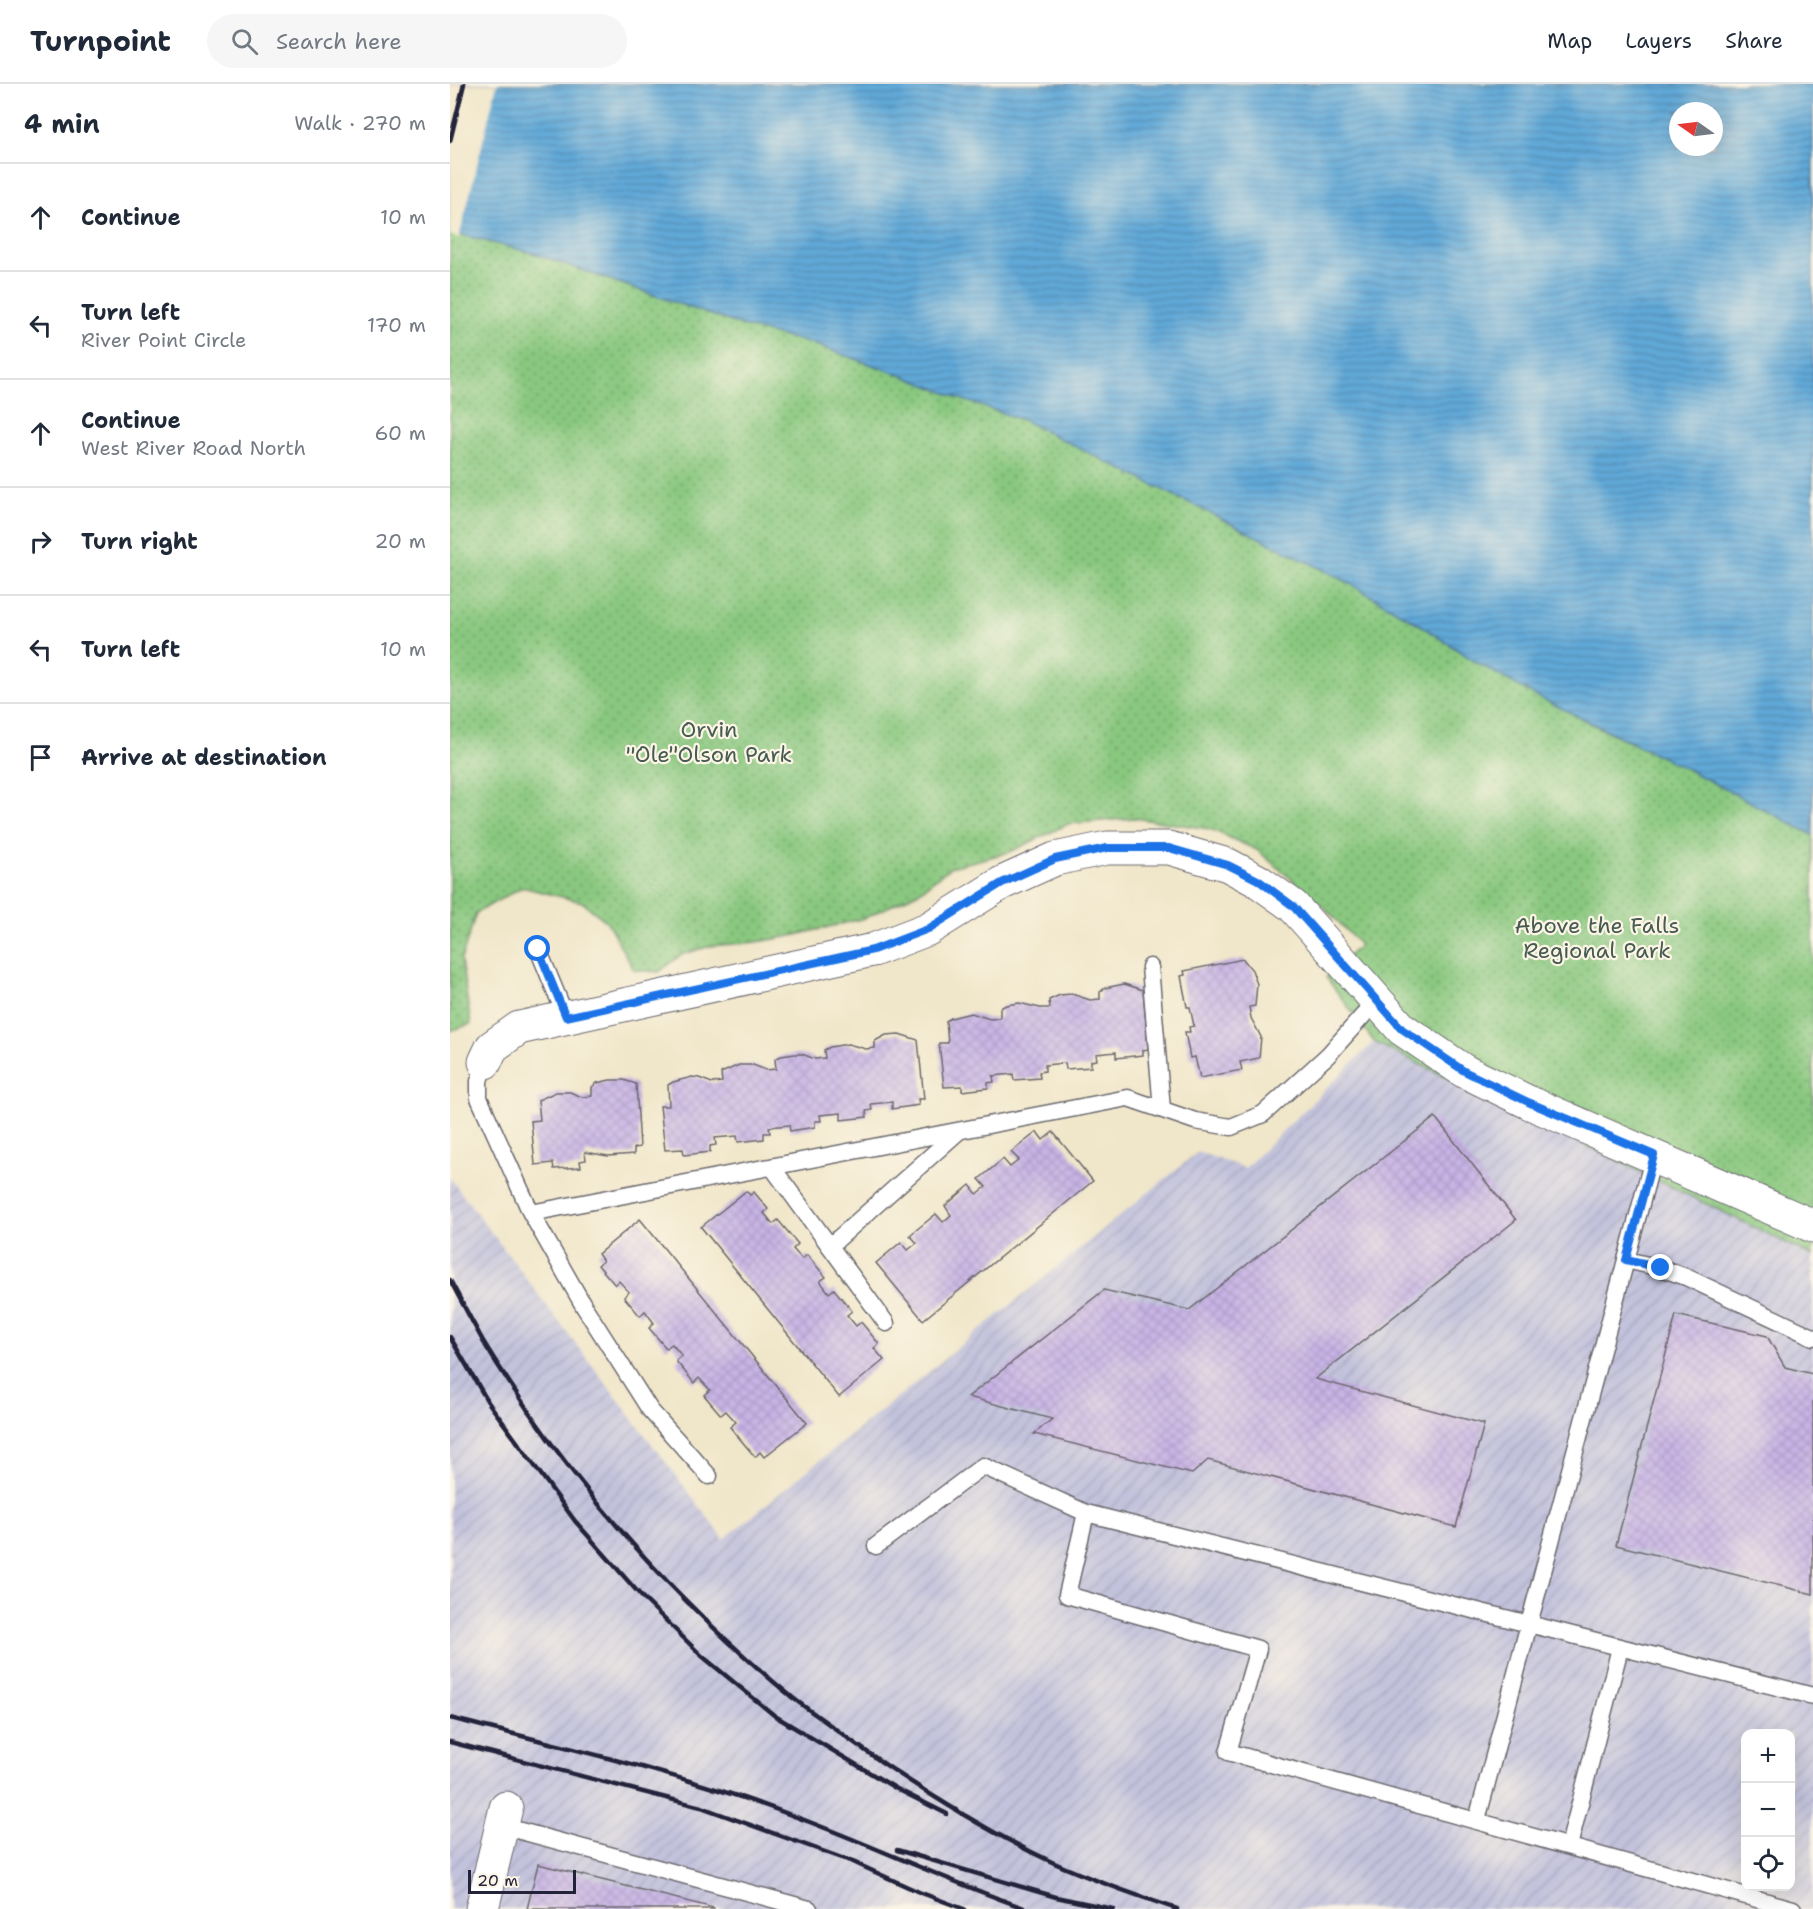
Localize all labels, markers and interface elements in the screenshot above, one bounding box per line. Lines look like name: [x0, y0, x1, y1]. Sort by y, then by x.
search box: [207, 14, 627, 68]
text: Turnpoint: [30, 22, 171, 60]
icon: search: [228, 25, 261, 58]
text: Search here: [276, 27, 402, 56]
text: Map: [1547, 27, 1592, 55]
text: Layers: [1625, 27, 1692, 55]
text: Share: [1725, 27, 1783, 55]
north arrow: [1669, 102, 1723, 156]
text: 4 min: [24, 106, 100, 141]
text: Walk · 270 m: [294, 110, 426, 136]
icon: ahead: [24, 201, 57, 234]
text: Continue: [81, 203, 181, 232]
text: 10 m: [380, 204, 426, 230]
text: Turn left: [81, 298, 180, 327]
icon: left: [24, 309, 57, 342]
text: 170 m: [367, 312, 426, 338]
text: River Point Circle: [81, 327, 246, 353]
text: Continue: [81, 406, 181, 435]
icon: ahead: [24, 417, 57, 450]
text: 60 m: [374, 420, 426, 446]
text: West River Road North: [81, 435, 306, 461]
icon: right: [24, 525, 57, 558]
text: Turn right: [81, 527, 198, 556]
text: 20 m: [375, 528, 426, 554]
icon: left: [24, 633, 57, 666]
text: Turn left: [81, 635, 180, 664]
text: 10 m: [380, 636, 426, 662]
park label: Orvin "Ole"Olson Park: [626, 715, 792, 769]
icon: arrive: [24, 741, 57, 774]
text: Arrive at destination: [81, 743, 327, 772]
park label: Above the Falls Regional Park: [1515, 911, 1679, 965]
route start: [524, 935, 550, 961]
route end: [1647, 1254, 1673, 1280]
map controls: [1741, 1729, 1795, 1891]
button: +: [1741, 1729, 1795, 1783]
button: −: [1741, 1783, 1795, 1837]
button: locate: [1741, 1837, 1795, 1891]
scale bar: [468, 1867, 576, 1894]
text: 20 m: [477, 1870, 518, 1891]

